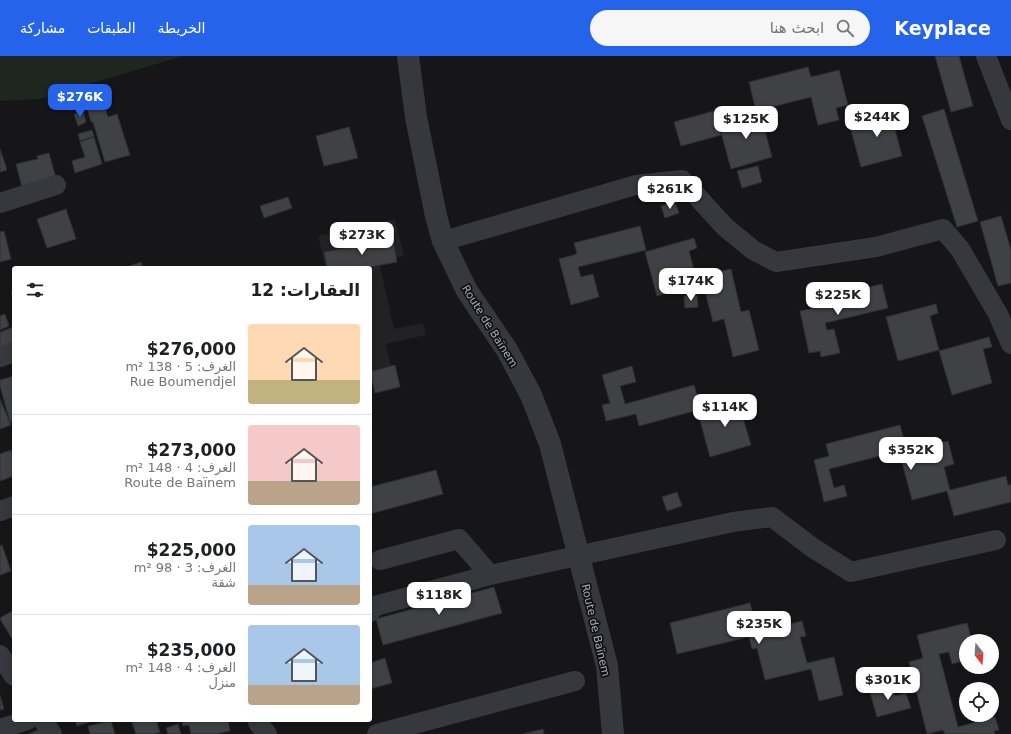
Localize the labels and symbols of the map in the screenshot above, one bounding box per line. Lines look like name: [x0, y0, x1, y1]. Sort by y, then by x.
pin: $276K: [52, 84, 108, 118]
pin: $244K: [849, 104, 905, 138]
pin: $125K: [718, 106, 774, 140]
pin: $261K: [642, 176, 698, 210]
pin: $273K: [334, 222, 390, 256]
pin: $174K: [663, 268, 719, 302]
pin: $225K: [810, 282, 866, 316]
street label: Route de Baïnem: [459, 283, 520, 370]
pin: $114K: [697, 394, 753, 428]
pin: $352K: [883, 437, 939, 471]
pin: $118K: [411, 582, 467, 616]
street label: Route de Baïnem: [579, 583, 612, 678]
pin: $235K: [731, 611, 787, 645]
north arrow: [959, 634, 999, 674]
pin: $301K: [860, 667, 916, 701]

